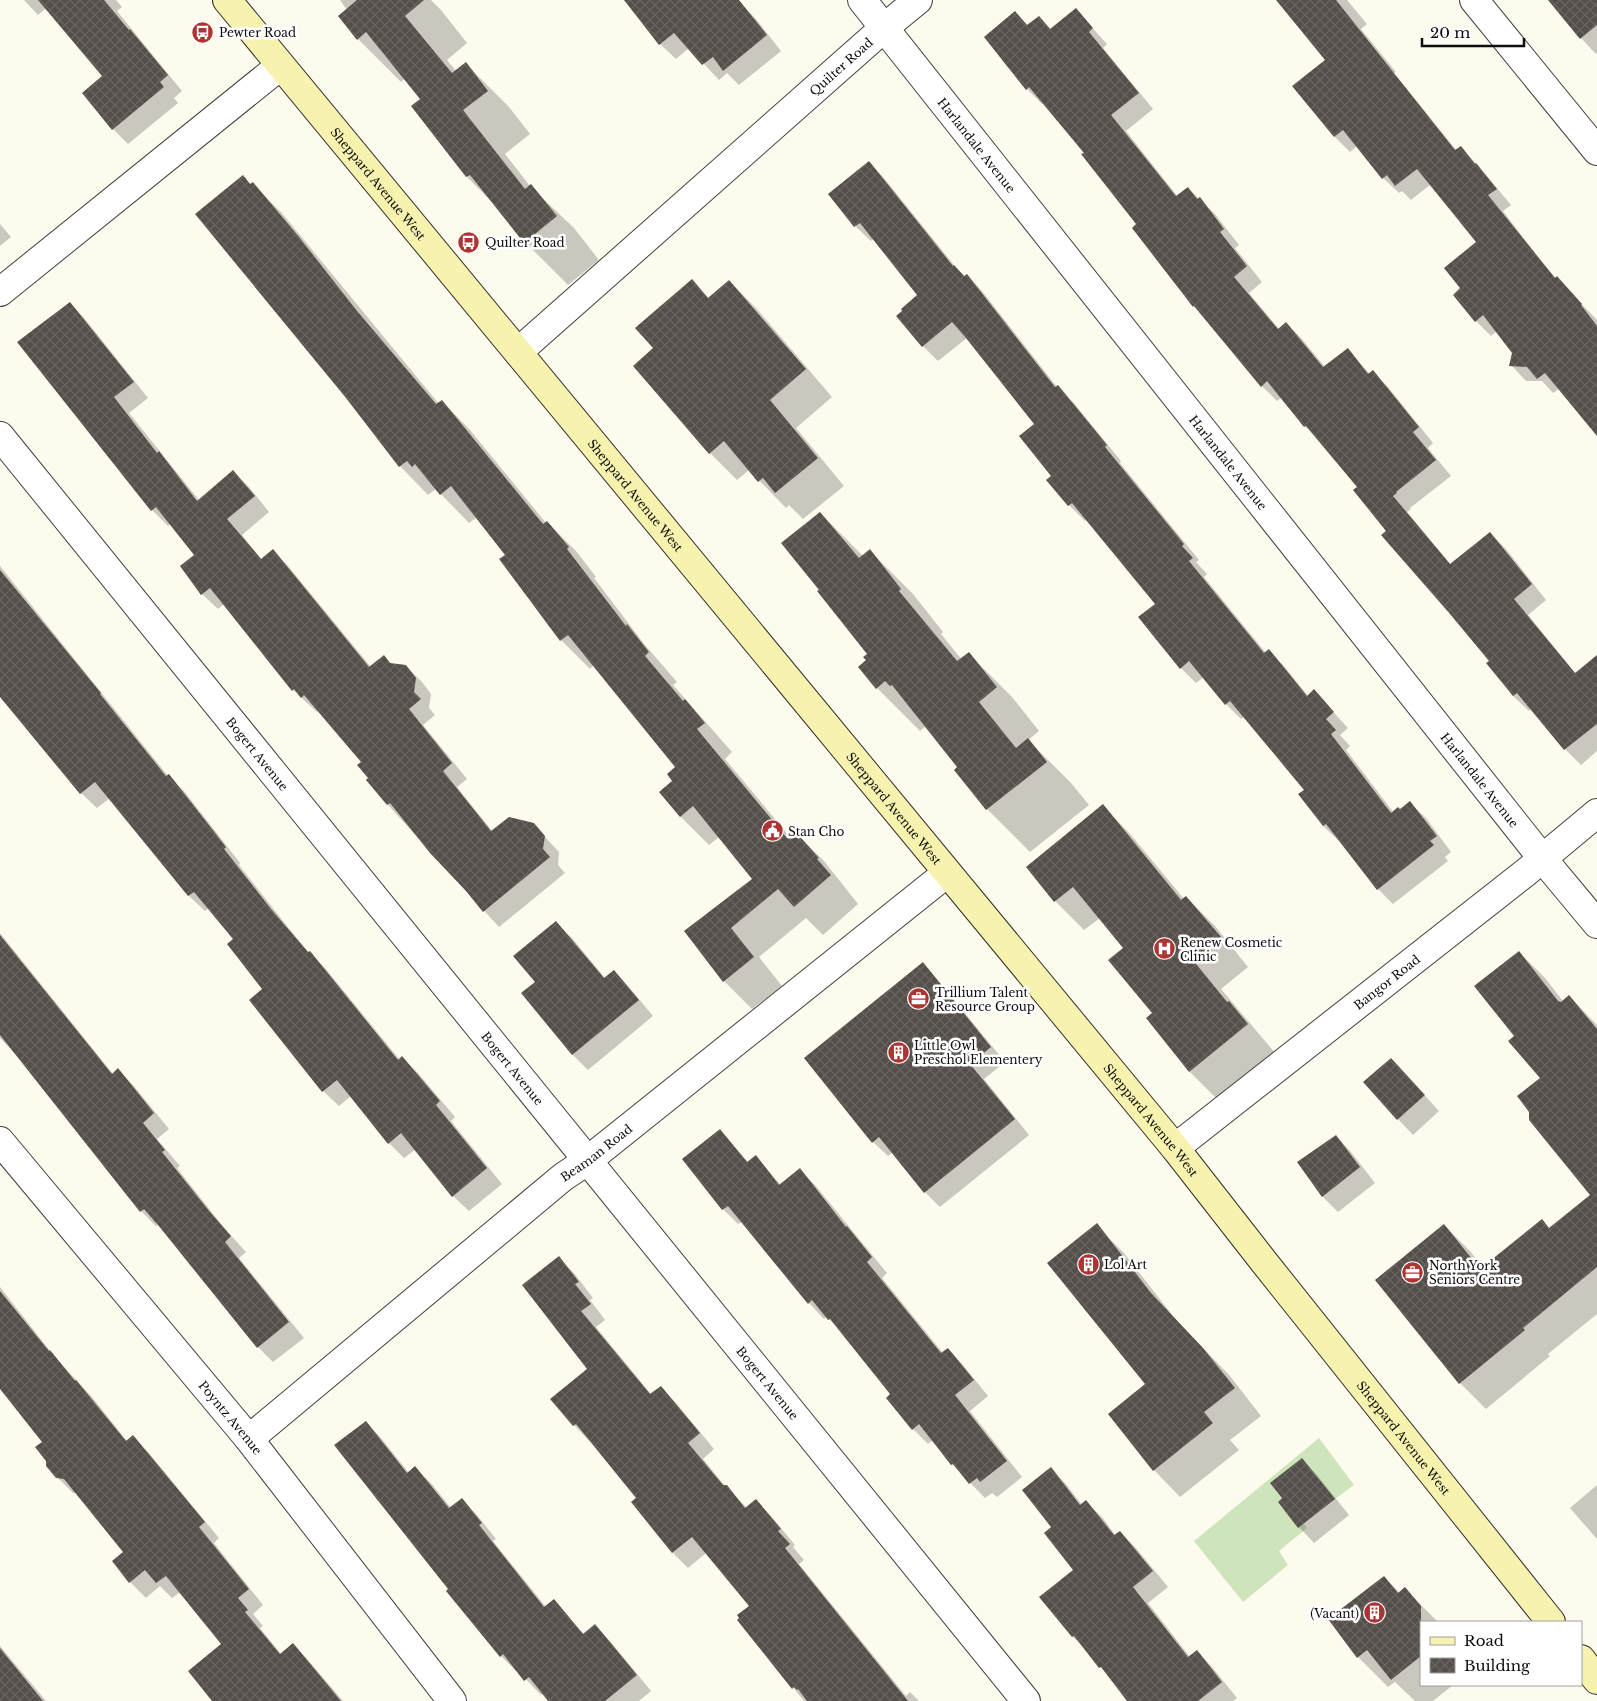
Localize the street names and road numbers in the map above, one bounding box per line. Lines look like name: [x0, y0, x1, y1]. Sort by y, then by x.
street label: Quilter Road: [806, 34, 876, 98]
street label: Harlandale Avenue: [935, 95, 1019, 195]
street label: Sheppard Avenue West: [328, 124, 430, 243]
street label: Harlandale Avenue: [1186, 412, 1271, 513]
street label: Sheppard Avenue West: [585, 436, 687, 555]
street label: Bogert Avenue: [223, 714, 292, 793]
street label: Harlandale Avenue: [1438, 729, 1522, 830]
street label: Sheppard Avenue West: [844, 749, 945, 868]
street label: Bangor Road: [1350, 951, 1423, 1012]
street label: Bogert Avenue: [479, 1028, 547, 1108]
street label: Sheppard Avenue West: [1101, 1060, 1202, 1180]
street label: Beaman Road: [557, 1121, 635, 1184]
street label: Bogert Avenue: [734, 1343, 802, 1423]
street label: Poyntz Avenue: [196, 1377, 266, 1457]
street label: Sheppard Avenue West: [1354, 1378, 1454, 1498]

